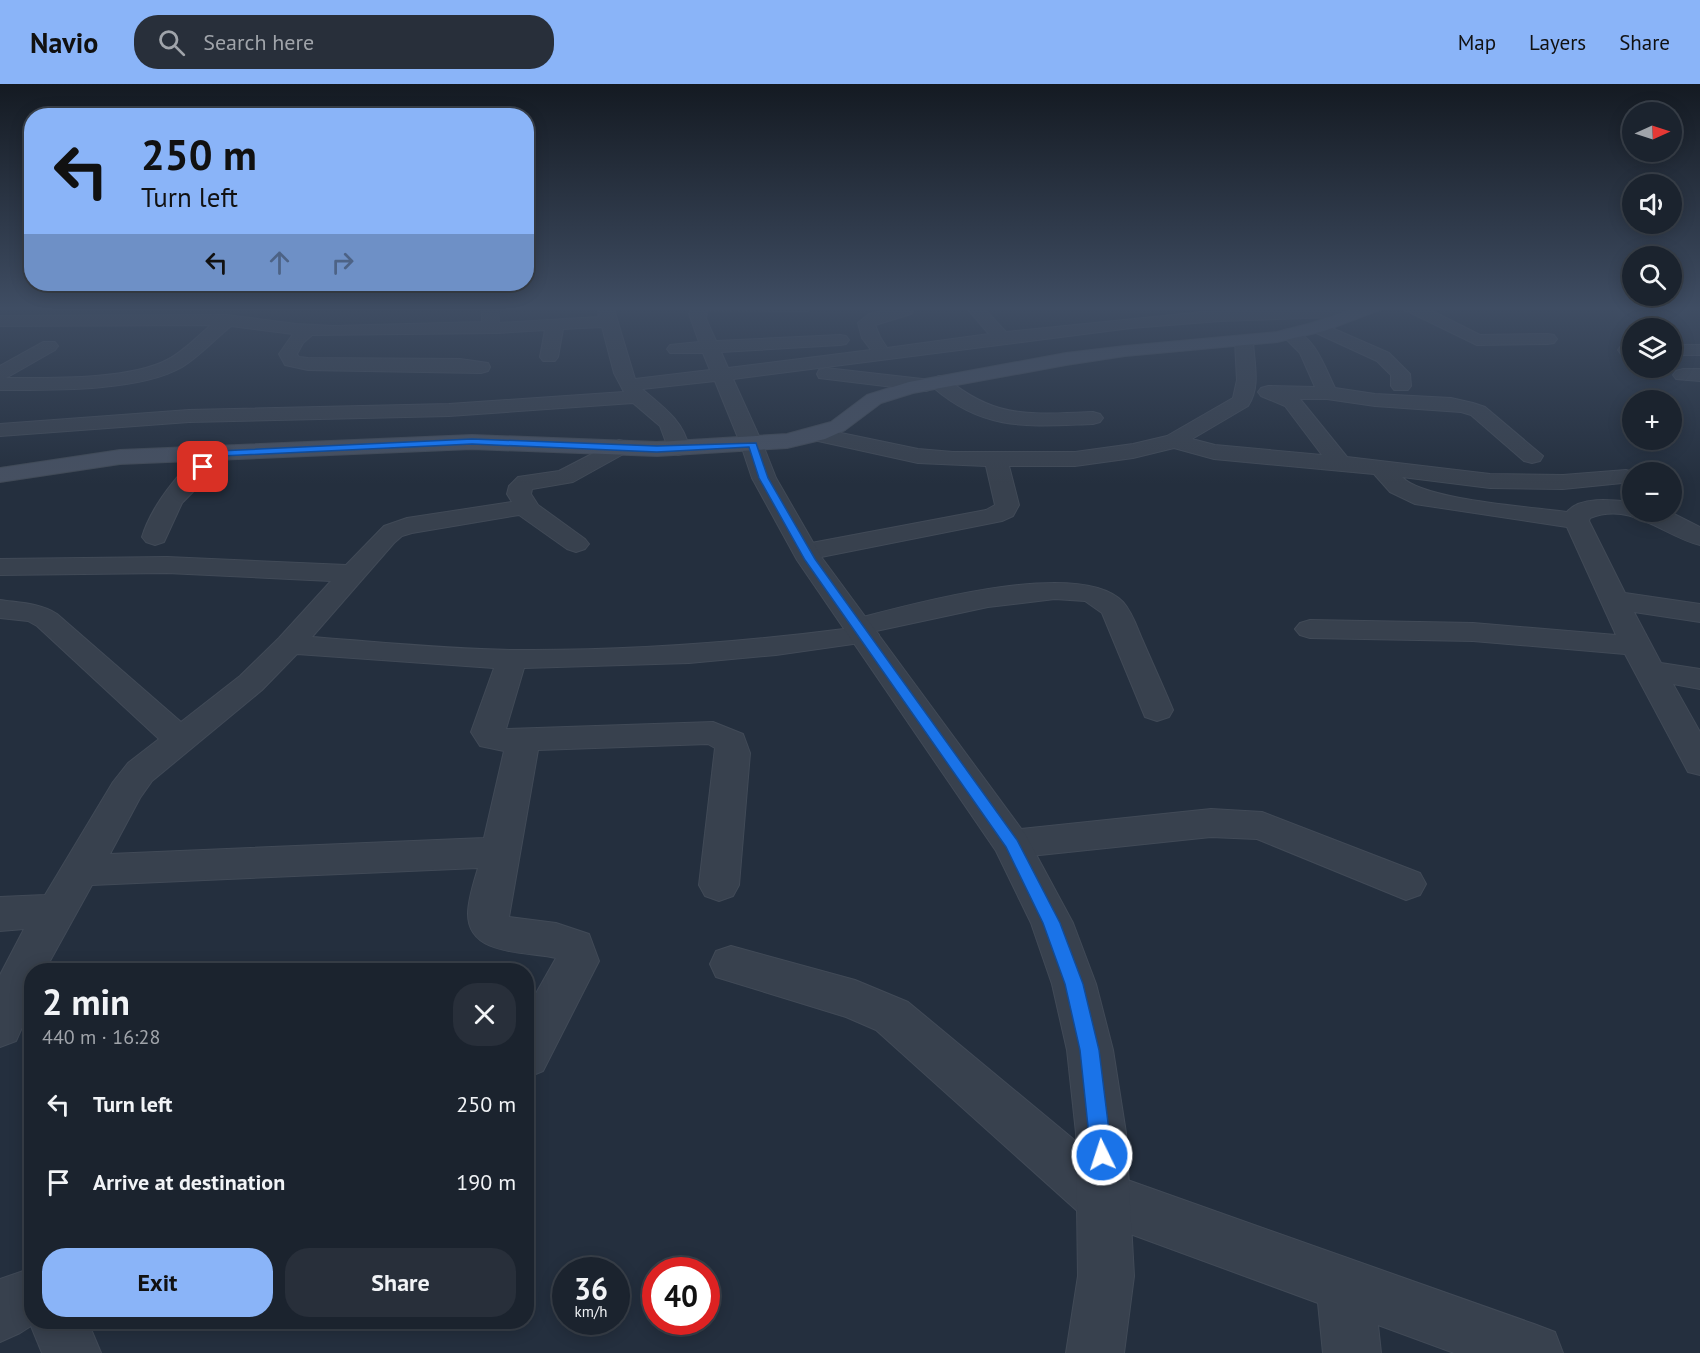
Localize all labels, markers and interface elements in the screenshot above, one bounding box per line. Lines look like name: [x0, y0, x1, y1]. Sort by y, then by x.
search box: [134, 15, 554, 69]
text: Navio: [30, 24, 98, 61]
icon: search: [155, 26, 188, 59]
text: Search here: [203, 28, 314, 56]
text: Map: [1458, 29, 1496, 56]
text: Layers: [1529, 29, 1586, 56]
text: Share: [1619, 29, 1670, 56]
north arrow: [1622, 102, 1682, 162]
map controls: [1622, 102, 1682, 522]
text: 250 m: [141, 127, 257, 182]
icon: left: [42, 132, 120, 210]
button: sound: [1622, 174, 1682, 234]
text: Turn left: [141, 180, 238, 214]
icon: left: [200, 246, 233, 279]
icon: ahead: [263, 246, 296, 279]
icon: right: [326, 246, 359, 279]
button: search: [1622, 246, 1682, 306]
button: layers: [1622, 318, 1682, 378]
button: +: [1622, 390, 1682, 450]
pin: [177, 441, 228, 492]
icon: arrive: [186, 450, 219, 483]
button: −: [1622, 462, 1682, 522]
text: 2 min: [42, 978, 130, 1025]
button: close: [453, 983, 516, 1046]
text: 440 m · 16:28: [42, 1024, 160, 1050]
icon: left: [42, 1088, 75, 1121]
text: Turn left: [93, 1090, 173, 1118]
text: 250 m: [456, 1090, 516, 1118]
position arrow: [1070, 1123, 1134, 1187]
icon: arrive: [42, 1166, 75, 1199]
text: Arrive at destination: [93, 1168, 285, 1196]
text: 190 m: [456, 1168, 516, 1196]
button: Exit: [42, 1248, 273, 1317]
button: Share: [285, 1248, 516, 1317]
speed limit sign: 40: [642, 1257, 720, 1335]
text: 36: [574, 1269, 608, 1308]
text: km/h: [575, 1302, 607, 1321]

